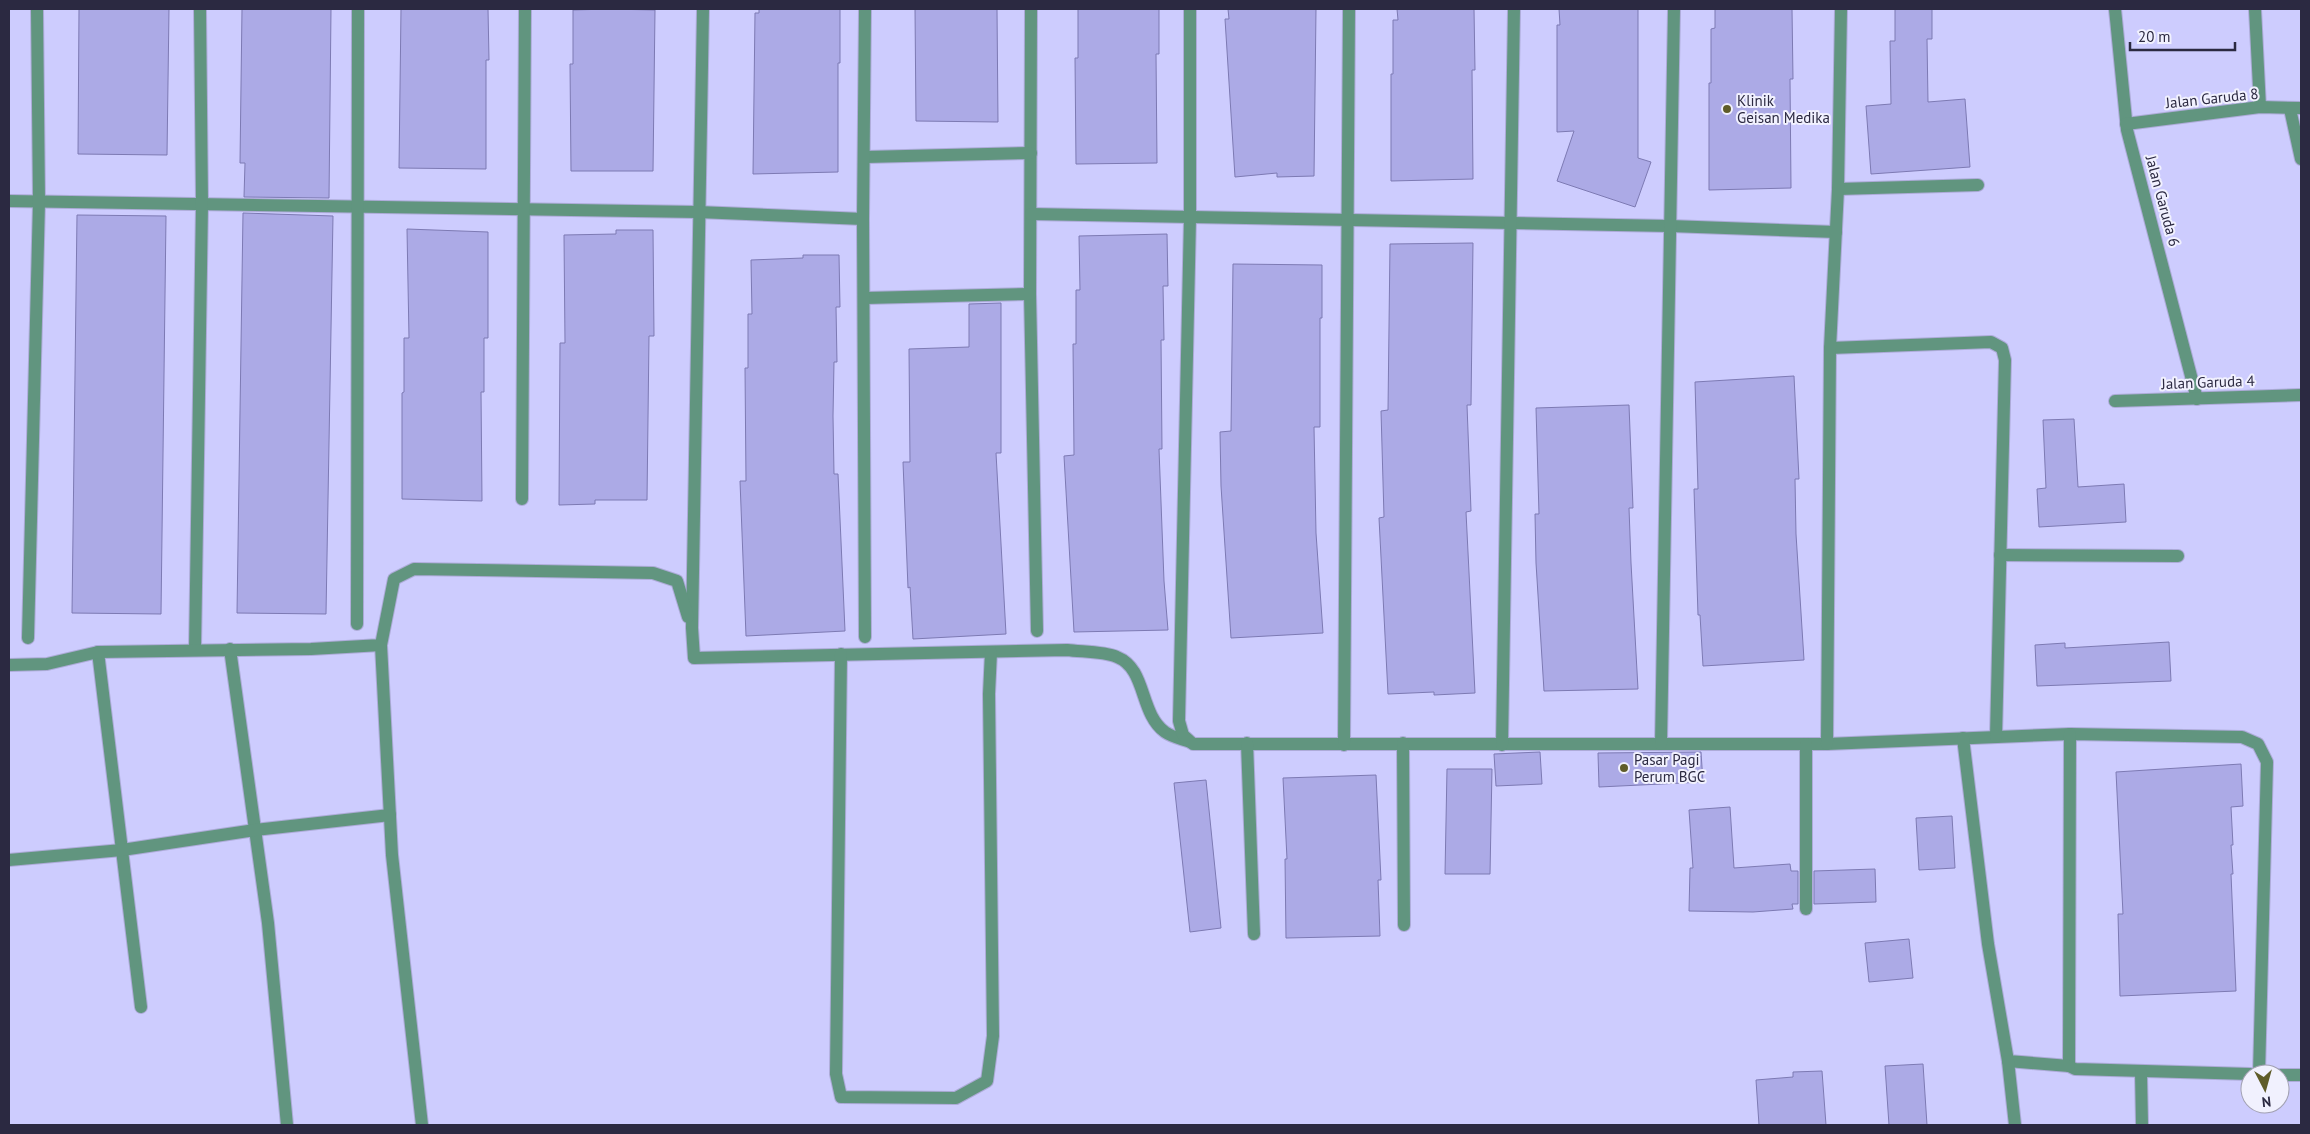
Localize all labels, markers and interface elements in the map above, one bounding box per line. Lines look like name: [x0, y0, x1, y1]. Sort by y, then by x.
scale bar: [2130, 20, 2235, 52]
text: 20 m: [2138, 27, 2171, 46]
street label: Jalan Garuda 8: [2164, 84, 2259, 112]
place label: Klinik Geisan Medika: [1737, 91, 1830, 127]
marker: Klinik Geisan Medika: [1721, 103, 1733, 115]
street label: Jalan Garuda 6: [2141, 152, 2184, 249]
street label: Jalan Garuda 4: [2160, 371, 2255, 393]
place label: Pasar Pagi Perum BGC: [1634, 750, 1705, 786]
marker: Pasar Pagi Perum BGC: [1618, 762, 1630, 774]
north arrow: [2240, 1064, 2290, 1114]
text: N: [2261, 1092, 2272, 1111]

